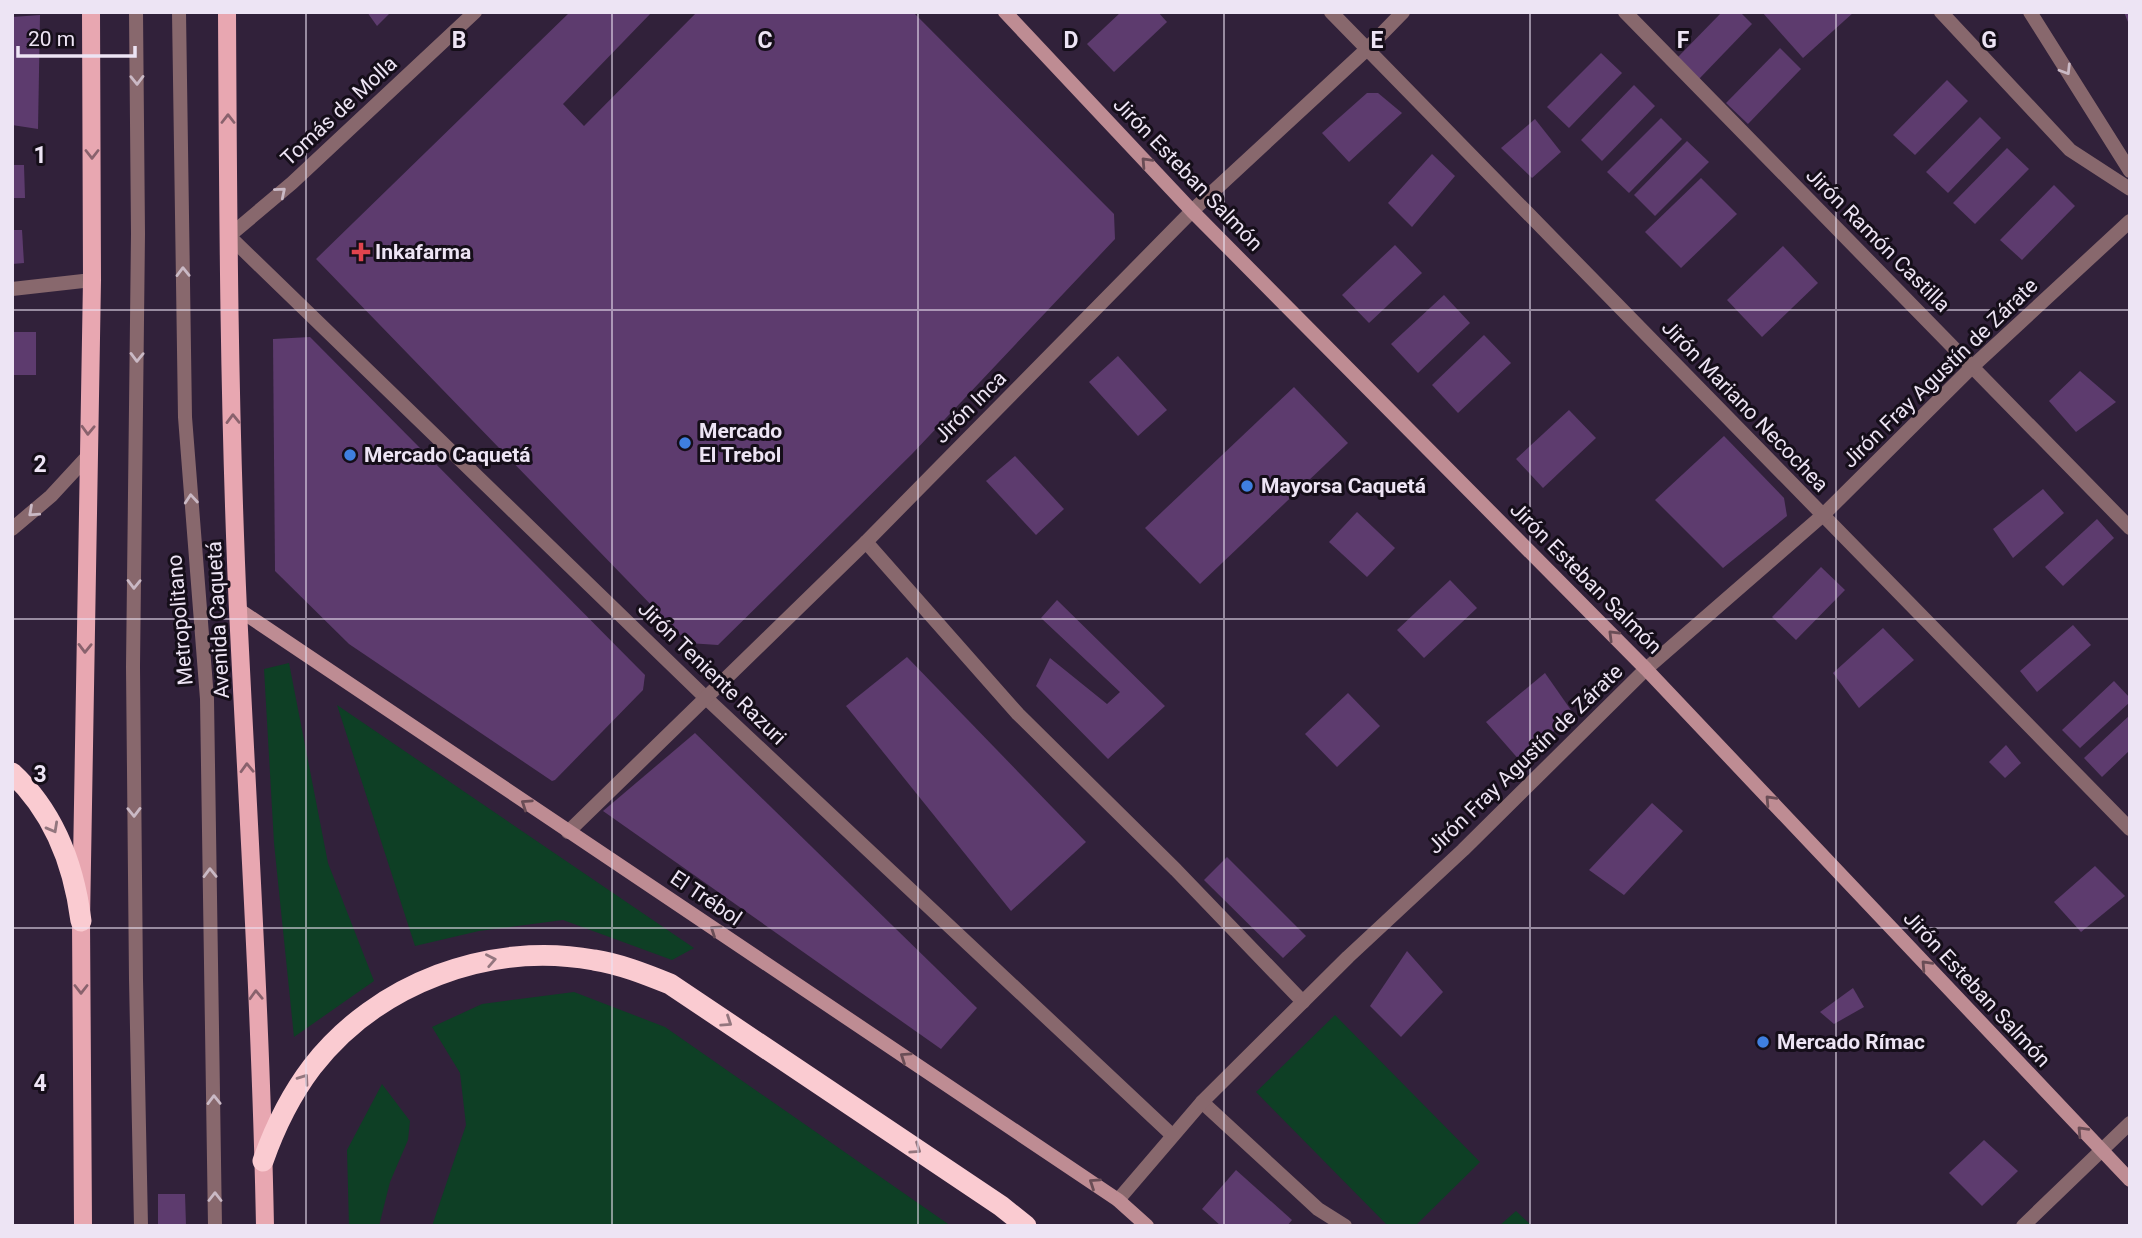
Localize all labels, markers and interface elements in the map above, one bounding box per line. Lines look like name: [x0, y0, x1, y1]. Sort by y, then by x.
scale bar: [18, 14, 135, 58]
text: 20 m: [28, 27, 75, 51]
text: B: [452, 27, 466, 54]
text: C: [757, 27, 773, 54]
text: D: [1064, 27, 1078, 54]
text: E: [1371, 27, 1384, 54]
text: F: [1677, 27, 1690, 54]
text: G: [1981, 27, 1997, 54]
street label: Tomás de Molla: [276, 51, 402, 171]
one-way arrow: [2058, 62, 2071, 75]
one-way arrow: [129, 76, 145, 86]
street label: Jirón Esteban Salmón: [1108, 92, 1268, 256]
one-way arrow: [220, 113, 236, 123]
text: 1: [33, 142, 47, 169]
one-way arrow: [84, 149, 99, 160]
one-way arrow: [1141, 157, 1154, 170]
street label: Jirón Ramón Castilla: [1801, 163, 1955, 317]
one-way arrow: [274, 188, 286, 201]
place label: Inkafarma: [375, 240, 471, 264]
marker: Inkafarma: [353, 244, 369, 260]
one-way arrow: [175, 266, 190, 277]
street label: Jirón Fray Agustín de Zárate: [1837, 273, 2043, 473]
street label: Jirón Mariano Necochea: [1657, 315, 1833, 497]
one-way arrow: [129, 352, 144, 363]
street label: Jirón Inca: [929, 366, 1011, 448]
one-way arrow: [226, 413, 241, 424]
place label: Mercado El Trebol: [699, 419, 782, 467]
one-way arrow: [80, 426, 96, 436]
marker: Mercado El Trebol: [677, 435, 693, 451]
place label: Mercado Caquetá: [364, 443, 531, 467]
marker: Mercado Caquetá: [342, 447, 358, 463]
text: 2: [33, 451, 47, 478]
place label: Mayorsa Caquetá: [1261, 474, 1426, 498]
marker: Mayorsa Caquetá: [1239, 478, 1255, 494]
one-way arrow: [184, 493, 199, 504]
street label: Jirón Esteban Salmón: [1505, 497, 1667, 659]
one-way arrow: [29, 504, 42, 516]
street label: Avenida Caquetá: [202, 541, 234, 699]
street label: Metropolitano: [162, 554, 198, 686]
one-way arrow: [126, 580, 142, 590]
street label: Jirón Teniente Razuri: [633, 596, 791, 750]
one-way arrow: [1608, 631, 1621, 644]
one-way arrow: [77, 643, 93, 654]
street label: Jirón Fray Agustín de Zárate: [1422, 659, 1628, 859]
text: 3: [33, 761, 47, 788]
one-way arrow: [240, 762, 255, 773]
one-way arrow: [1765, 795, 1778, 808]
one-way arrow: [521, 799, 534, 812]
one-way arrow: [126, 807, 142, 818]
one-way arrow: [44, 820, 58, 833]
street label: El Trébol: [666, 866, 746, 930]
one-way arrow: [202, 867, 218, 877]
street label: Jirón Esteban Salmón: [1899, 906, 2055, 1072]
one-way arrow: [710, 926, 723, 939]
one-way arrow: [485, 953, 497, 968]
one-way arrow: [1922, 960, 1934, 973]
one-way arrow: [74, 984, 89, 995]
one-way arrow: [249, 989, 264, 1000]
one-way arrow: [719, 1014, 732, 1026]
place label: Mercado Rímac: [1777, 1030, 1925, 1054]
marker: Mercado Rímac: [1755, 1034, 1771, 1050]
one-way arrow: [899, 1052, 912, 1065]
text: 4: [33, 1070, 47, 1097]
one-way arrow: [296, 1074, 308, 1087]
one-way arrow: [206, 1094, 222, 1105]
one-way arrow: [2078, 1126, 2091, 1139]
one-way arrow: [908, 1140, 921, 1153]
one-way arrow: [1088, 1178, 1101, 1191]
one-way arrow: [207, 1191, 223, 1202]

